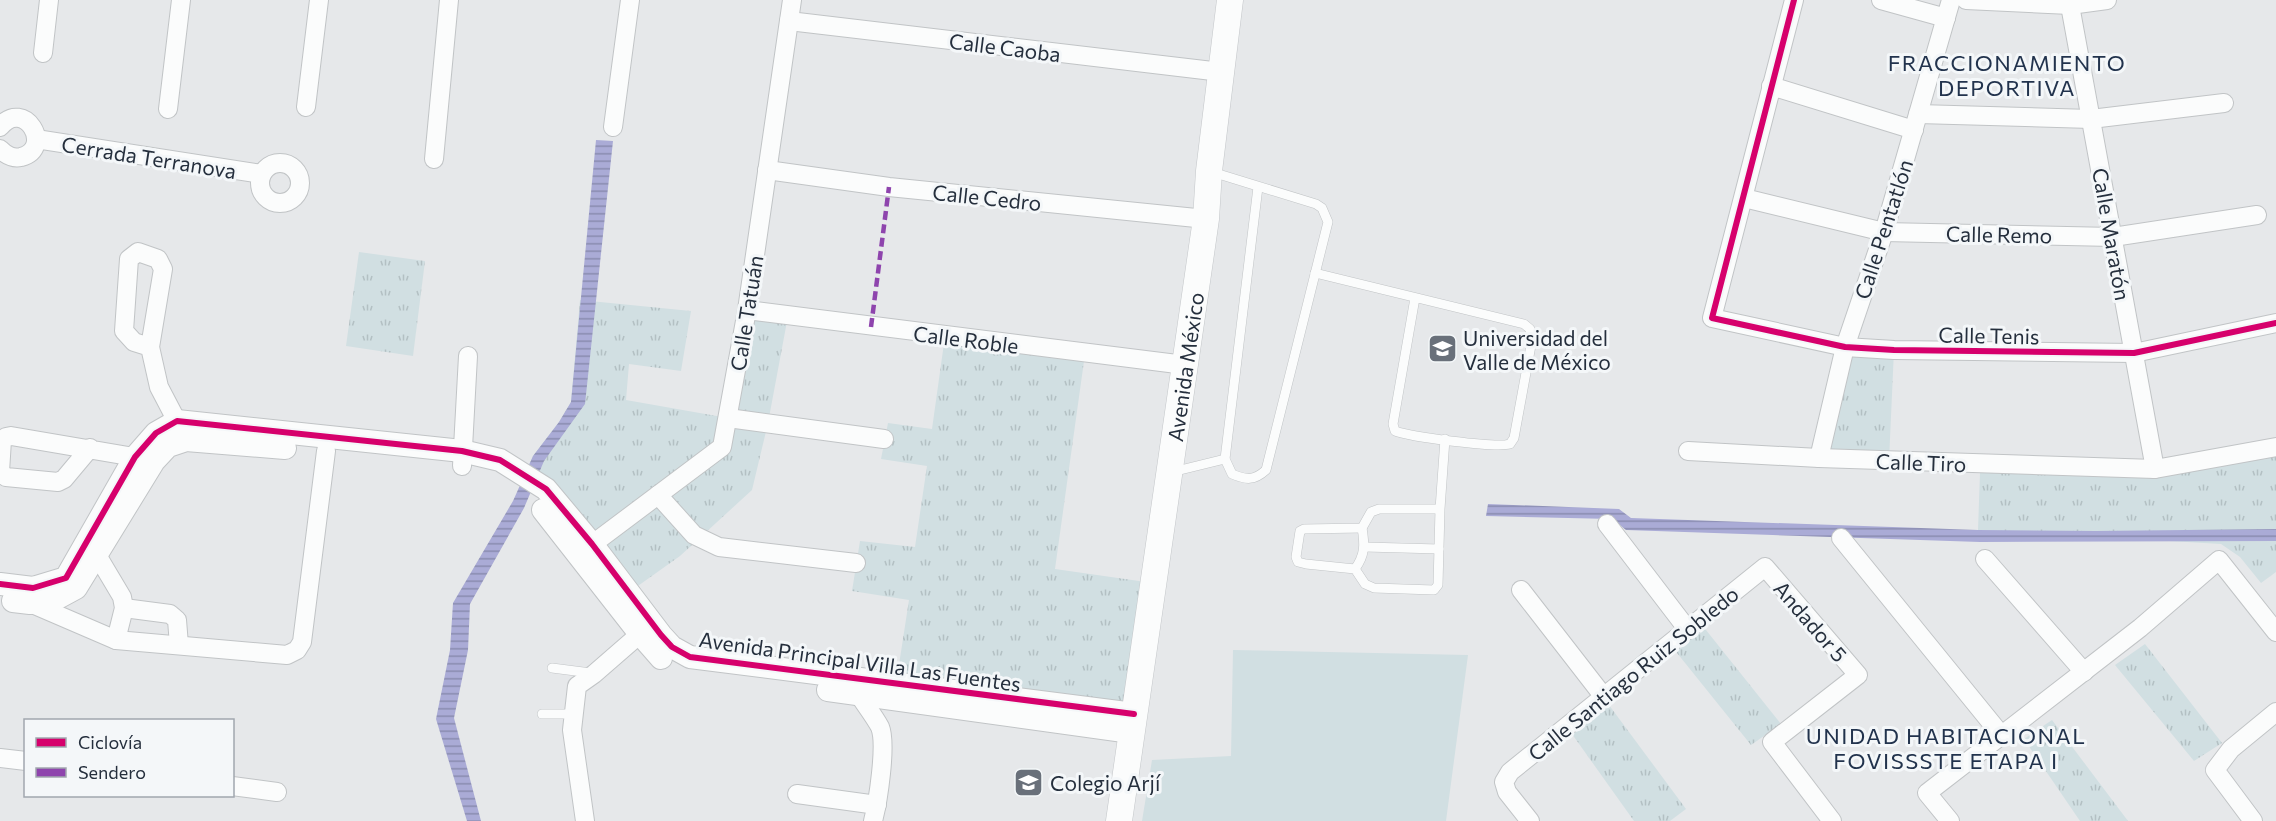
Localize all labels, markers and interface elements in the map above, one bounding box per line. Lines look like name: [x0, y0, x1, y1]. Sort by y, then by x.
street label: Calle Caoba: [948, 28, 1062, 66]
district label: FRACCIONAMIENTO DEPORTIVA: [1888, 49, 2126, 101]
street label: Cerrada Terranova: [60, 131, 238, 183]
street label: Calle Pentatlón: [1849, 156, 1917, 302]
street label: Calle Maratón: [2088, 166, 2136, 302]
street label: Calle Cedro: [931, 179, 1043, 215]
street label: Calle Remo: [1946, 221, 2052, 247]
street label: Calle Tatuán: [725, 253, 767, 373]
street label: Avenida México: [1162, 290, 1208, 443]
street label: Calle Roble: [912, 320, 1020, 358]
street label: Calle Tenis: [1938, 322, 2040, 348]
place label: Universidad del Valle de México: [1463, 325, 1611, 374]
school or university icon: Universidad del Valle de México: [1426, 333, 1458, 365]
street label: Calle Tiro: [1875, 448, 1967, 476]
street label: Andador 5: [1769, 576, 1853, 666]
street label: Calle Santiago Ruiz Sobledo: [1523, 580, 1743, 766]
street label: Avenida Principal Villa Las Fuentes: [697, 626, 1023, 696]
legend: [24, 719, 234, 797]
district label: UNIDAD HABITACIONAL FOVISSSTE ETAPA I: [1806, 722, 2086, 774]
text: Ciclovía: [78, 731, 142, 753]
text: Sendero: [78, 761, 146, 783]
school or university icon: Colegio Arjí: [1013, 766, 1045, 798]
place label: Colegio Arjí: [1050, 770, 1161, 795]

